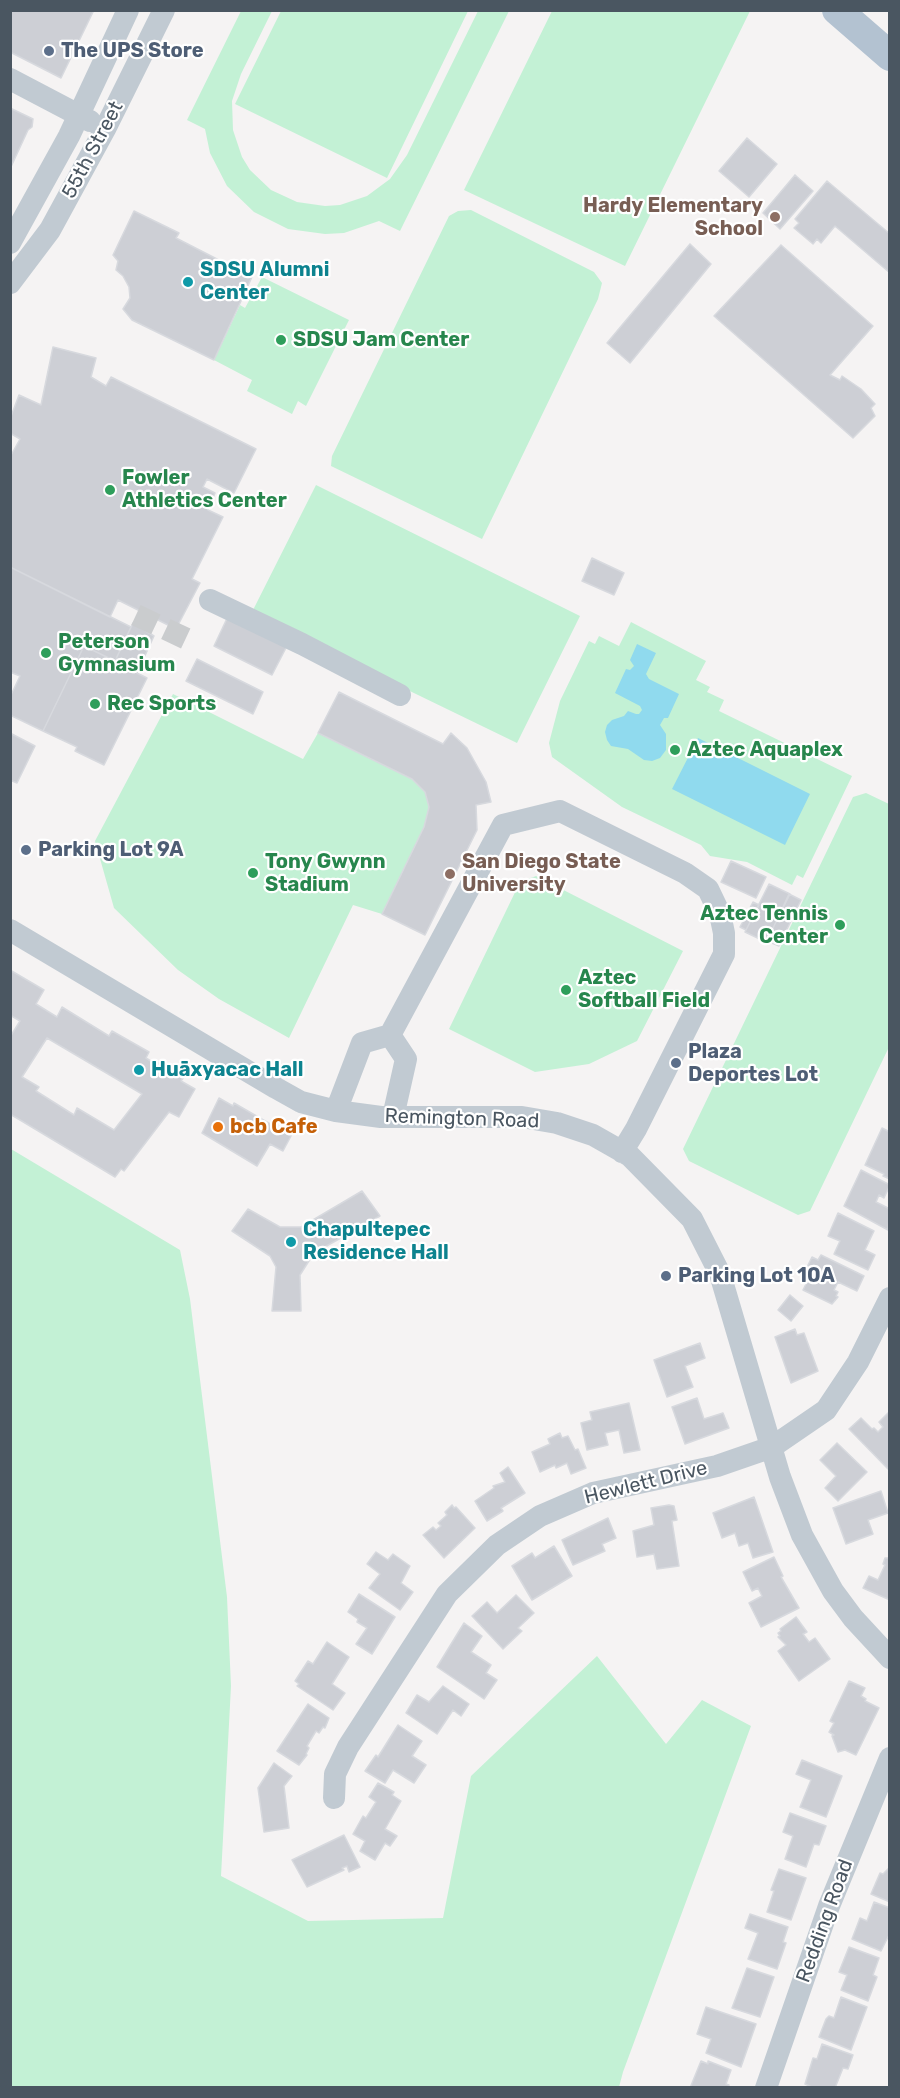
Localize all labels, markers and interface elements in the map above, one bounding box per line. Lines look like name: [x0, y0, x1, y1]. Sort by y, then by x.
place label: The UPS Store: [61, 39, 204, 63]
marker: The UPS Store: [42, 44, 56, 58]
street label: 55th Street: [57, 97, 129, 203]
place label: Hardy Elementary School: [583, 194, 763, 241]
marker: Hardy Elementary School: [768, 210, 782, 224]
place label: SDSU Alumni Center: [200, 258, 329, 305]
marker: SDSU Alumni Center: [181, 275, 195, 289]
place label: SDSU Jam Center: [293, 328, 469, 352]
marker: SDSU Jam Center: [274, 333, 288, 347]
place label: Fowler Athletics Center: [122, 466, 287, 513]
marker: Fowler Athletics Center: [103, 483, 117, 497]
place label: Peterson Gymnasium: [58, 630, 175, 677]
marker: Peterson Gymnasium: [39, 646, 53, 660]
place label: Rec Sports: [107, 692, 216, 716]
marker: Rec Sports: [88, 697, 102, 711]
place label: Aztec Aquaplex: [687, 738, 843, 762]
marker: Aztec Aquaplex: [668, 743, 682, 757]
place label: Parking Lot 9A: [38, 838, 183, 862]
marker: Parking Lot 9A: [19, 843, 33, 857]
place label: Tony Gwynn Stadium: [265, 850, 386, 897]
place label: San Diego State University: [462, 850, 621, 897]
marker: Tony Gwynn Stadium: [246, 866, 260, 880]
marker: San Diego State University: [443, 867, 457, 881]
place label: Aztec Tennis Center: [700, 902, 828, 949]
marker: Aztec Tennis Center: [833, 918, 847, 932]
place label: Aztec Softball Field: [578, 966, 710, 1013]
marker: Aztec Softball Field: [559, 983, 573, 997]
place label: Plaza Deportes Lot: [688, 1040, 818, 1087]
marker: Plaza Deportes Lot: [669, 1056, 683, 1070]
place label: Huāxyacac Hall: [151, 1058, 303, 1082]
marker: Huāxyacac Hall: [132, 1063, 146, 1077]
street label: Remington Road: [384, 1104, 540, 1134]
place label: bcb Cafe: [230, 1115, 318, 1139]
marker: bcb Cafe: [211, 1120, 225, 1134]
place label: Chapultepec Residence Hall: [303, 1218, 449, 1265]
marker: Chapultepec Residence Hall: [284, 1235, 298, 1249]
place label: Parking Lot 10A: [678, 1264, 835, 1288]
marker: Parking Lot 10A: [659, 1269, 673, 1283]
street label: Hewlett Drive: [582, 1456, 710, 1510]
street label: Redding Road: [792, 1856, 858, 1986]

